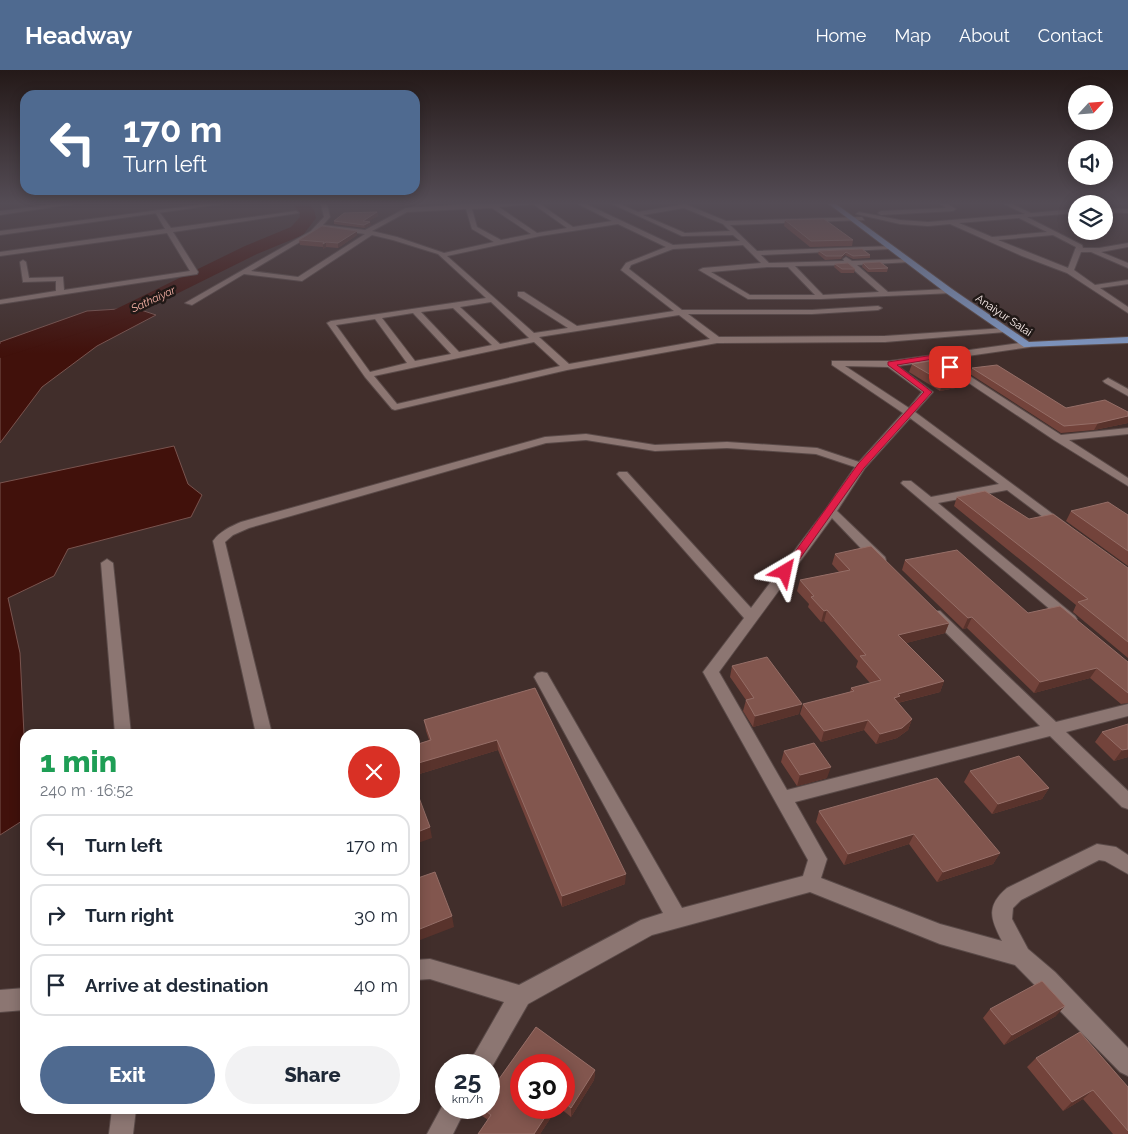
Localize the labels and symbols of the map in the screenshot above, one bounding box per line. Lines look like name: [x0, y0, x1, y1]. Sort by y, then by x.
north arrow: [1068, 85, 1112, 130]
water label: Sathaiyar: [128, 283, 178, 316]
street label: Anaiyur Salai: [973, 292, 1034, 339]
pin: [929, 346, 971, 388]
position arrow: [758, 545, 810, 597]
speed limit sign: 30: [510, 1054, 575, 1119]

